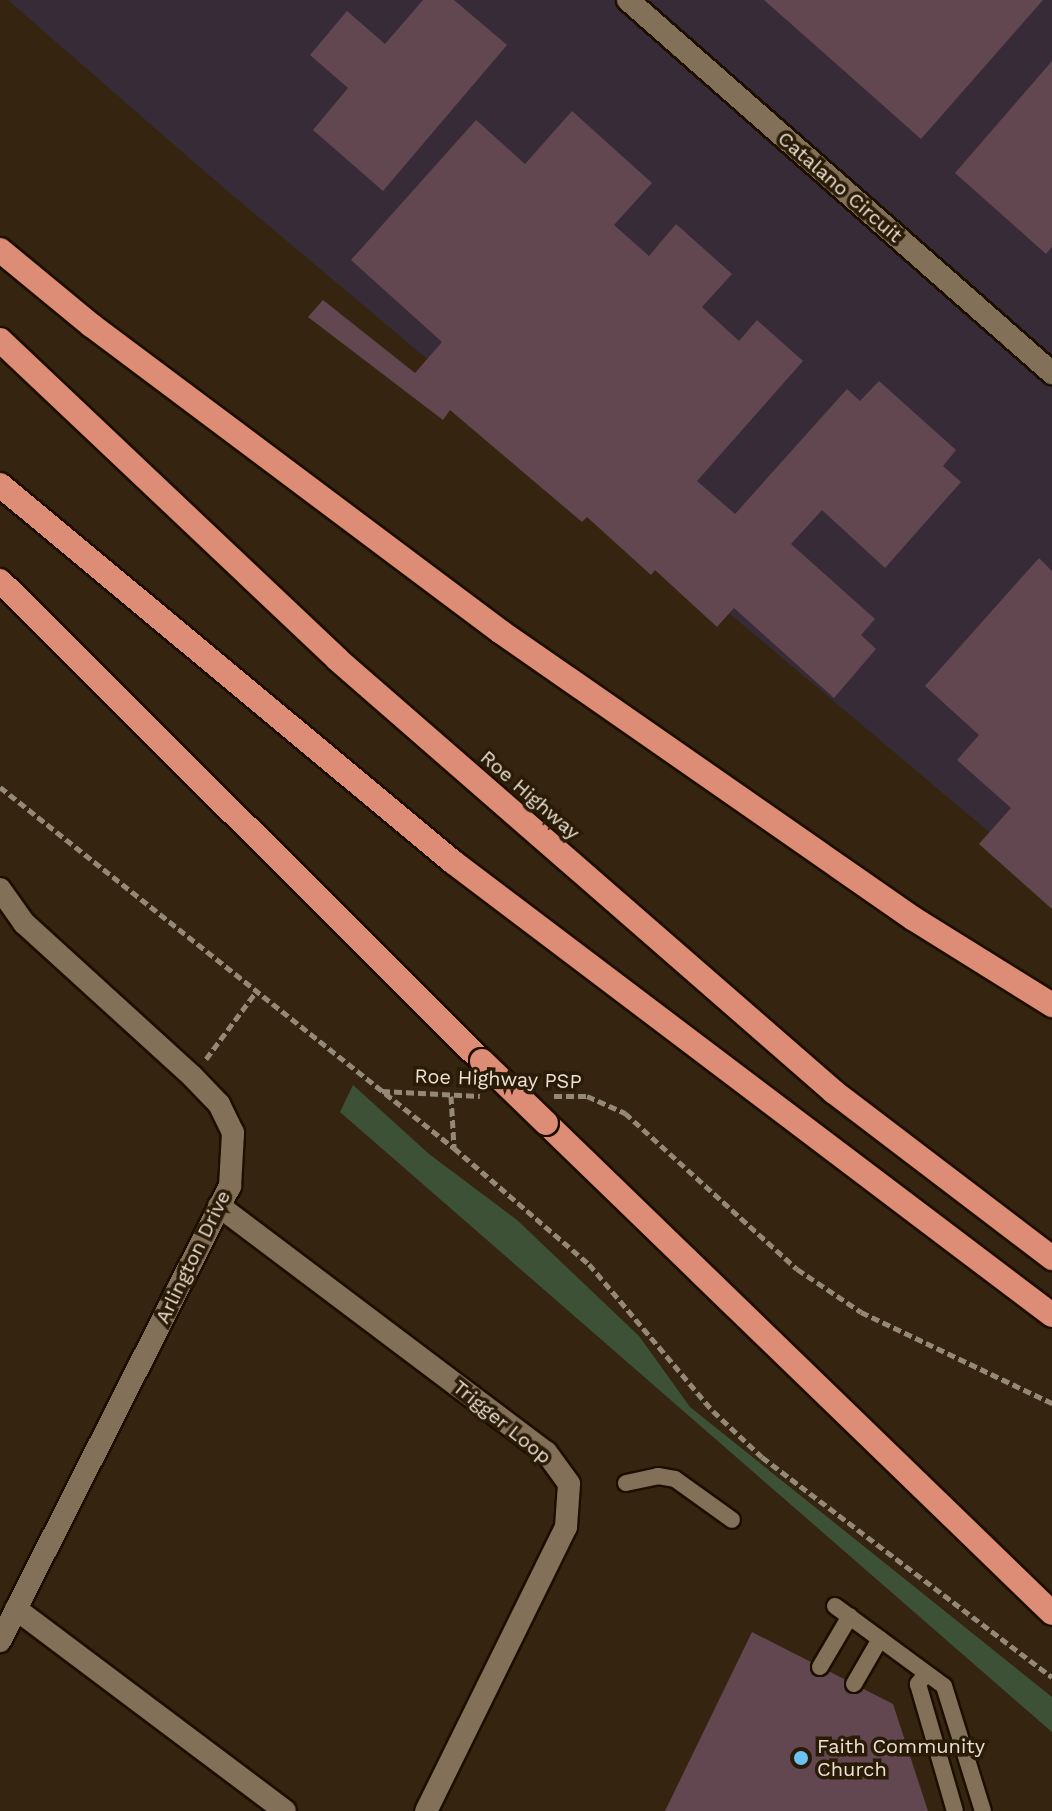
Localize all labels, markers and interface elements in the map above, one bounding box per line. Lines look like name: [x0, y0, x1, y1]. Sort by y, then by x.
street label: Catalano Circuit: [773, 126, 907, 248]
street label: Roe Highway: [475, 745, 585, 845]
street label: Roe Highway PSP: [414, 1064, 582, 1094]
street label: Arlington Drive: [150, 1187, 236, 1327]
street label: Trigger Loop: [448, 1375, 556, 1469]
place label: Faith Community Church: [817, 1734, 985, 1781]
marker: Faith Community Church: [792, 1749, 810, 1767]

